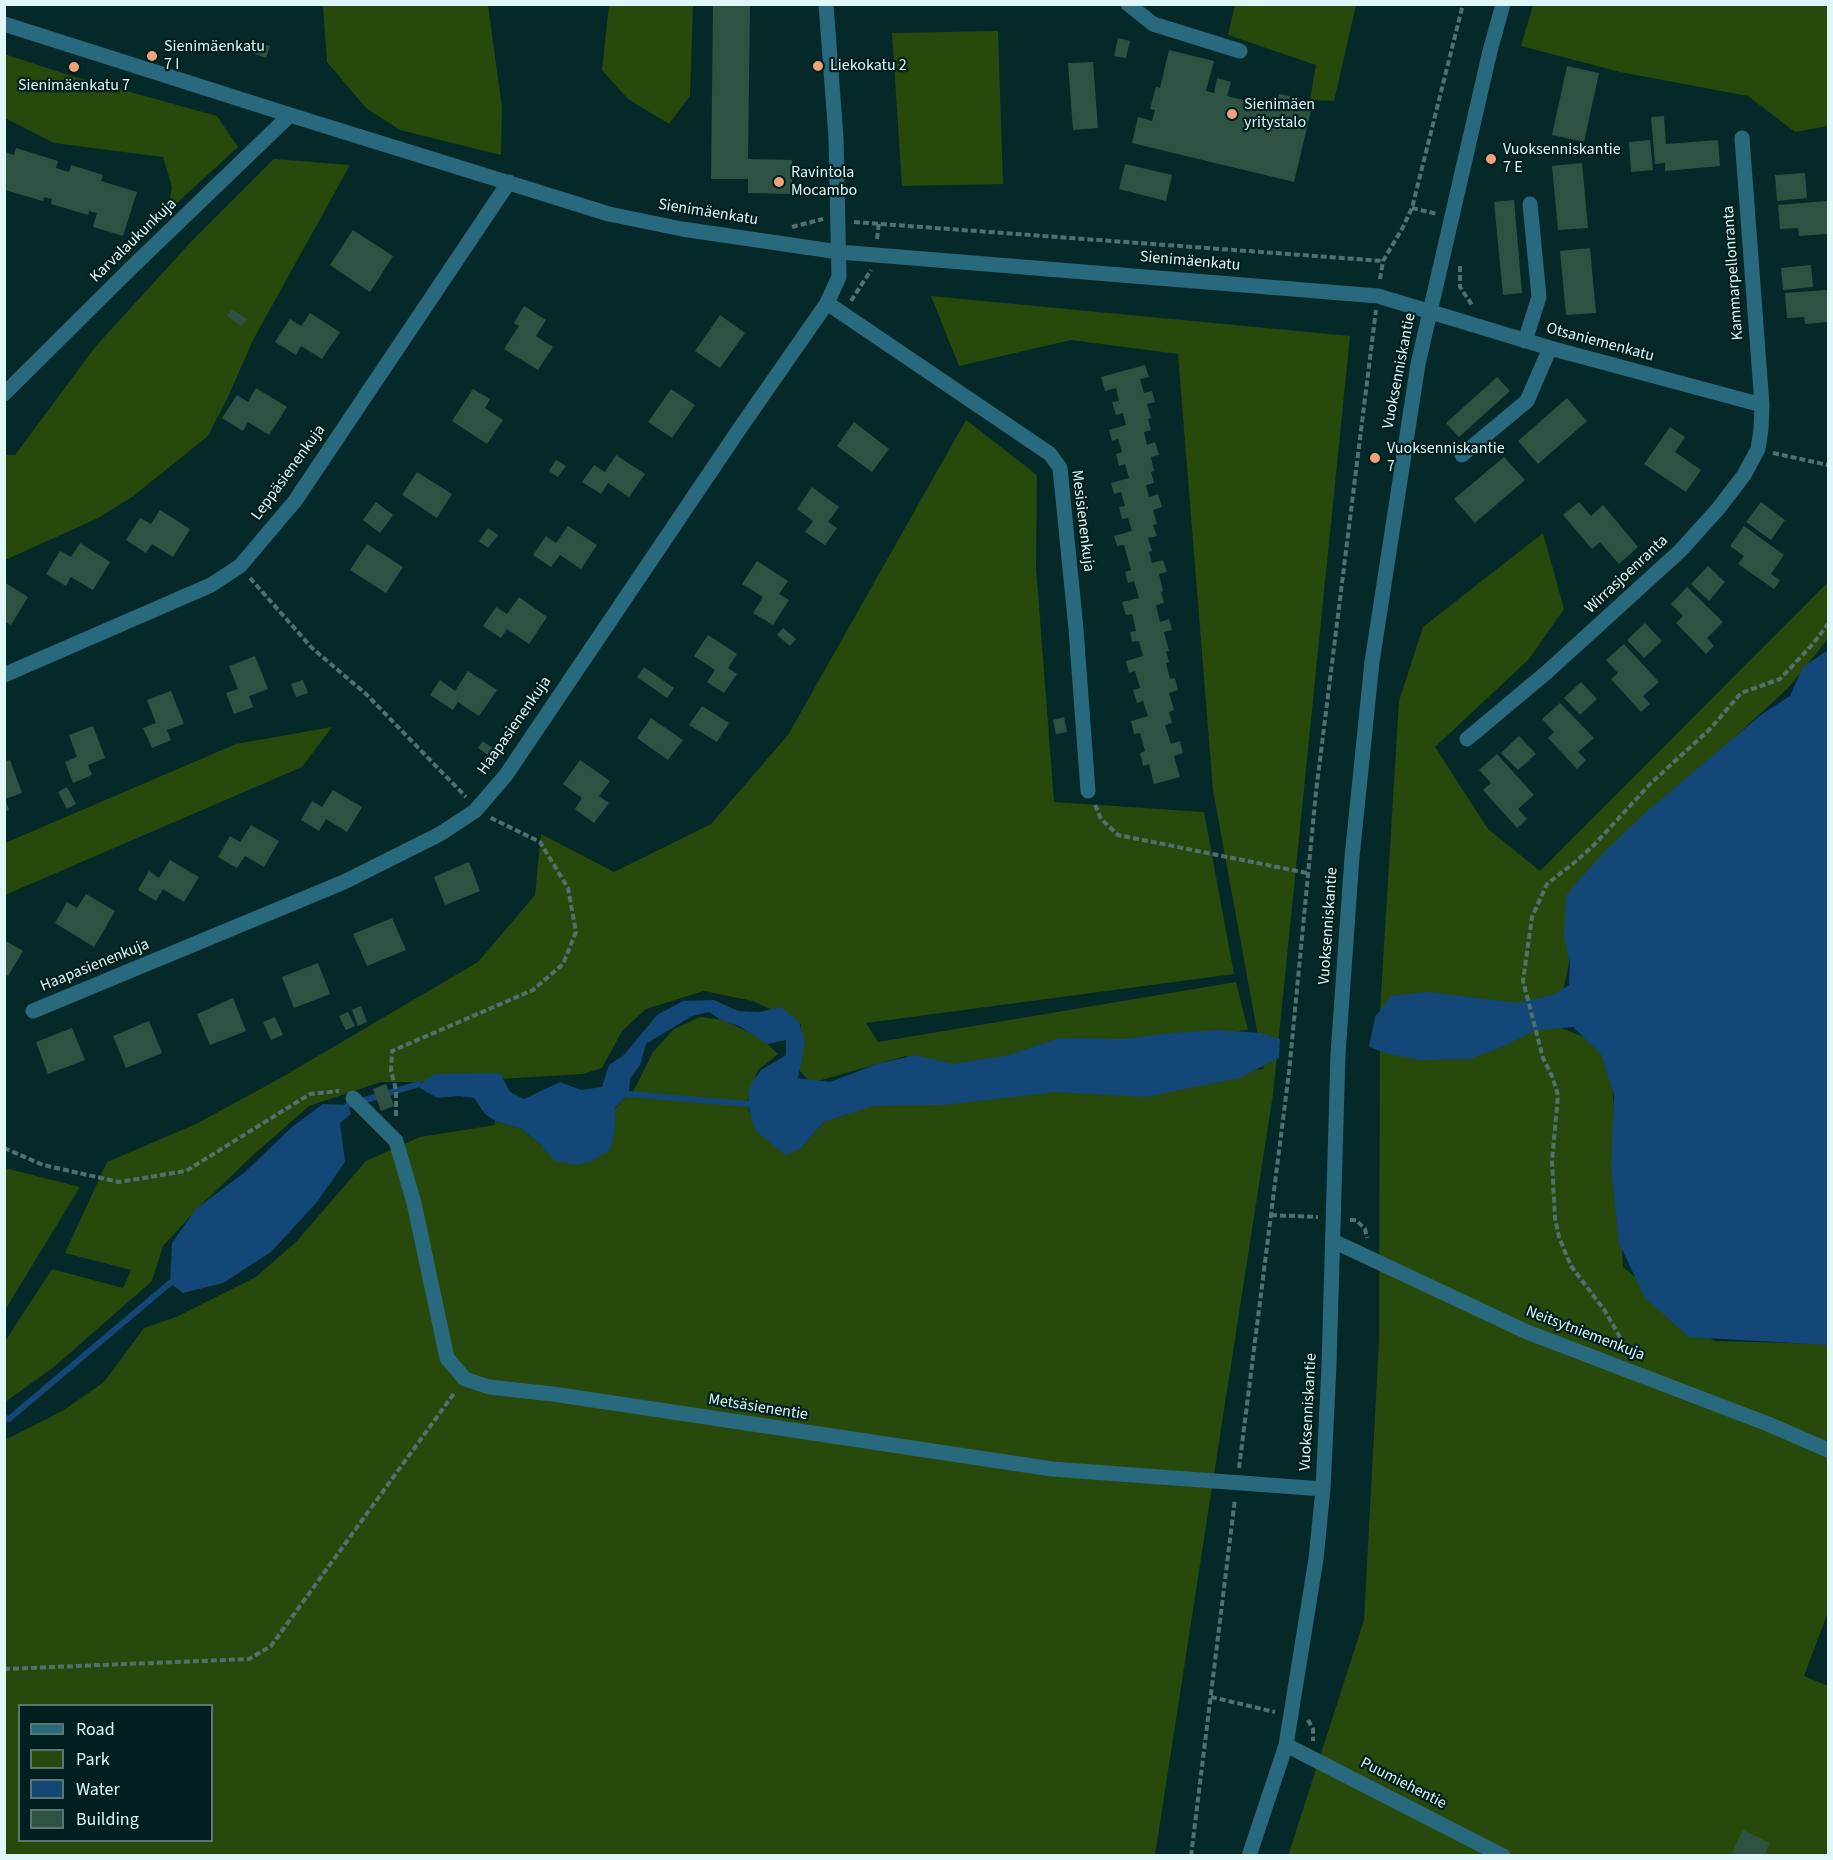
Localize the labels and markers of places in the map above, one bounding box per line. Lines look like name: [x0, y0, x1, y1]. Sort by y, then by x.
place label: Sienimäenkatu 7 I: [164, 37, 265, 75]
marker: Sienimäenkatu 7 I: [145, 49, 159, 63]
place label: Liekokatu 2: [830, 56, 907, 76]
marker: Liekokatu 2: [811, 59, 825, 73]
marker: Sienimäenkatu 7: [67, 60, 81, 74]
place label: Sienimäenkatu 7: [18, 76, 130, 96]
place label: Sienimäen yritystalo: [1244, 95, 1315, 133]
marker: Sienimäen yritystalo: [1225, 107, 1239, 121]
place label: Vuoksenniskantie 7 E: [1503, 140, 1621, 178]
marker: Vuoksenniskantie 7 E: [1484, 152, 1498, 166]
place label: Ravintola Mocambo: [791, 163, 857, 201]
marker: Ravintola Mocambo: [772, 175, 786, 189]
place label: Vuoksenniskantie 7: [1387, 439, 1505, 477]
marker: Vuoksenniskantie 7: [1368, 451, 1382, 465]

